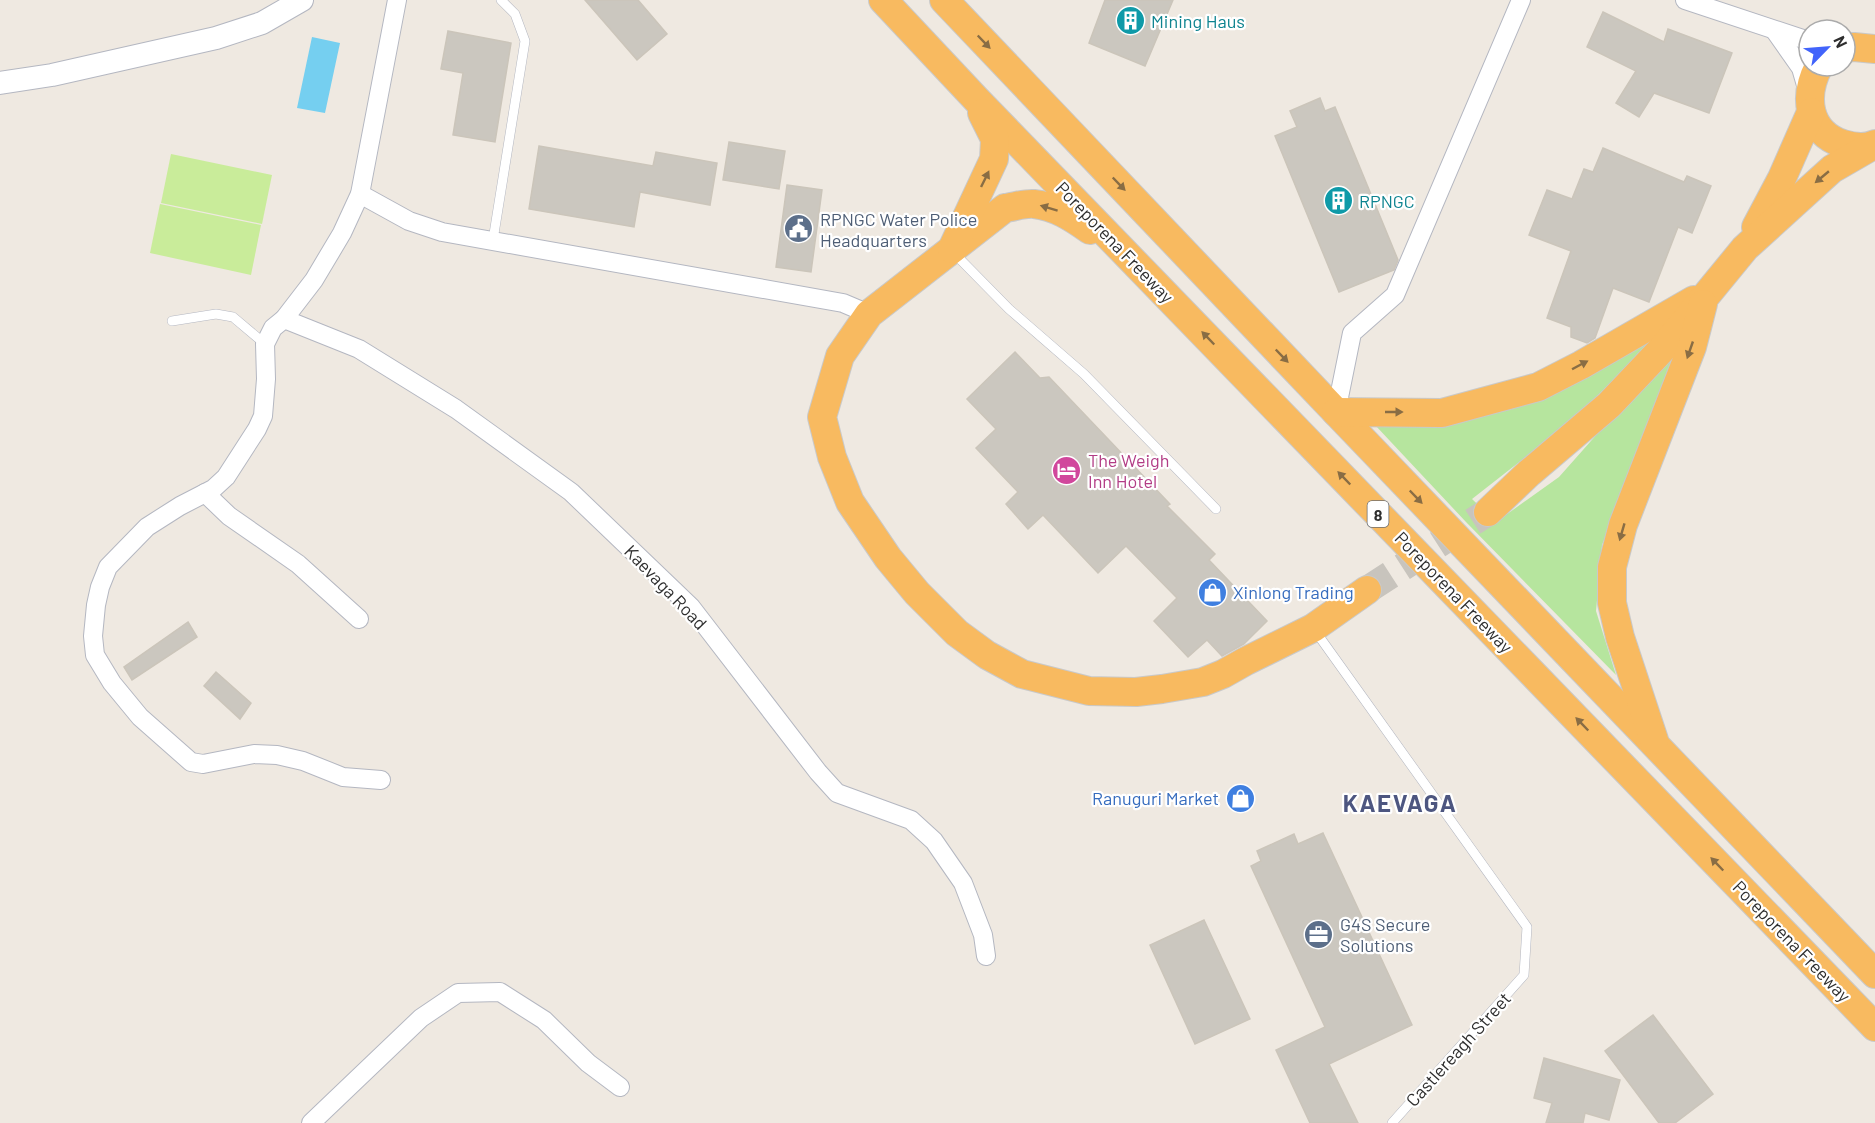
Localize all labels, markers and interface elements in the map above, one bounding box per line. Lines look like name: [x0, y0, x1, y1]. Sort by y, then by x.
building icon: Mining Haus: [1114, 5, 1146, 37]
place label: Mining Haus: [1151, 10, 1245, 32]
north arrow: [1797, 18, 1857, 78]
text: N: [1830, 33, 1852, 50]
one-way arrow: [977, 35, 991, 50]
one-way arrow: [981, 170, 990, 187]
one-way arrow: [1815, 170, 1830, 183]
one-way arrow: [1111, 176, 1125, 190]
street label: Poreporena Freeway: [1052, 177, 1178, 307]
building icon: RPNGC: [1322, 185, 1354, 217]
place label: RPNGC: [1359, 190, 1415, 212]
one-way arrow: [1040, 203, 1058, 212]
place label: RPNGC Water Police Headquarters: [820, 208, 977, 251]
public building icon: RPNGC Water Police Headquarters: [783, 213, 815, 245]
one-way arrow: [1202, 332, 1216, 346]
one-way arrow: [1685, 341, 1695, 359]
one-way arrow: [1275, 348, 1289, 363]
one-way arrow: [1572, 360, 1589, 370]
one-way arrow: [1385, 407, 1404, 417]
place label: The Weigh Inn Hotel: [1088, 449, 1169, 492]
hotel icon: The Weigh Inn Hotel: [1051, 454, 1083, 486]
one-way arrow: [1337, 471, 1351, 486]
one-way arrow: [1409, 489, 1423, 503]
road number: 8: [1368, 501, 1388, 527]
one-way arrow: [1616, 523, 1626, 541]
street label: Poreporena Freeway: [1391, 527, 1517, 657]
street label: Kaevaga Road: [620, 540, 712, 634]
shop icon: Xinlong Trading: [1196, 576, 1228, 608]
place label: Xinlong Trading: [1233, 581, 1354, 603]
one-way arrow: [1575, 717, 1589, 732]
shop icon: Ranuguri Market: [1224, 782, 1256, 814]
place label: Ranuguri Market: [1092, 787, 1219, 809]
district label: KAEVAGA: [1343, 788, 1457, 817]
one-way arrow: [1711, 858, 1725, 872]
street label: Poreporena Freeway: [1729, 876, 1855, 1006]
place label: G4S Secure Solutions: [1340, 913, 1430, 956]
office icon: G4S Secure Solutions: [1303, 918, 1335, 950]
street label: Castlereagh Street: [1401, 987, 1515, 1111]

